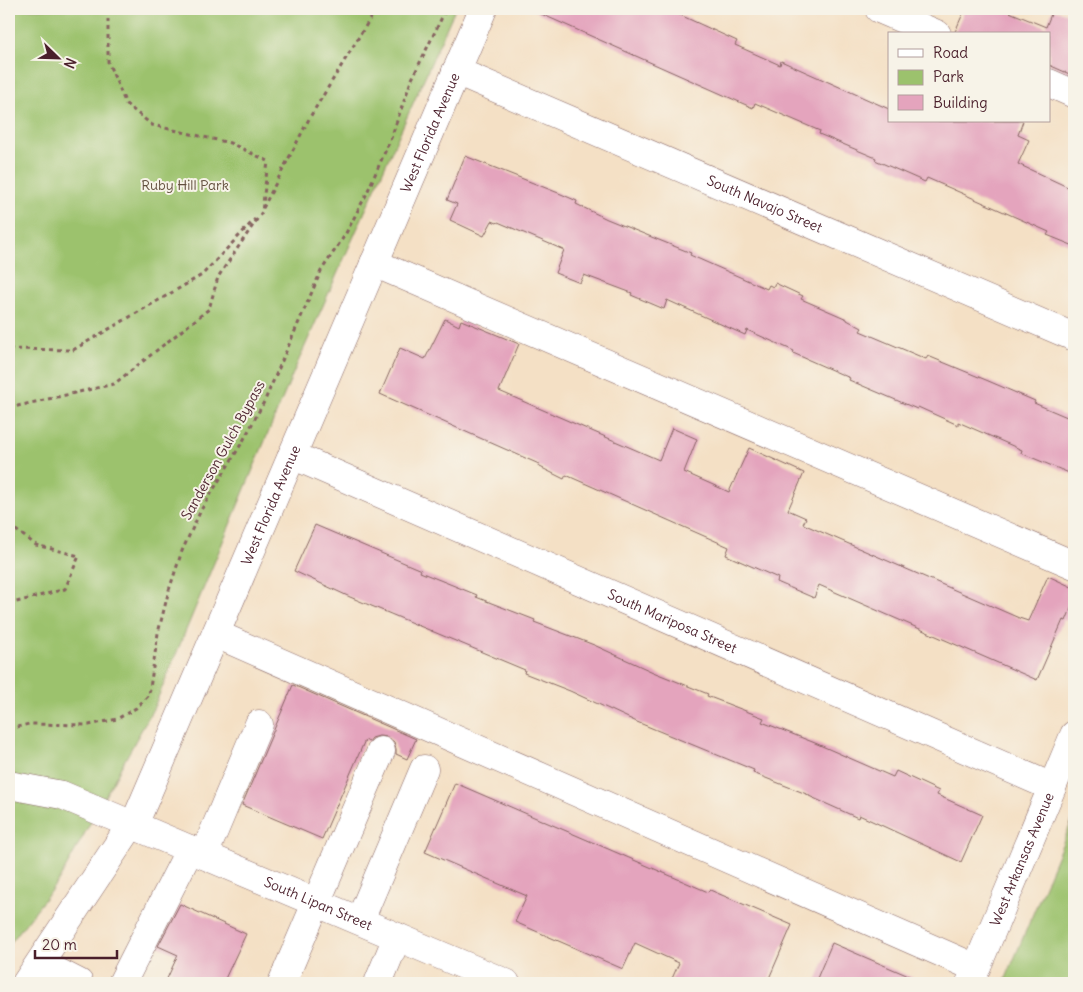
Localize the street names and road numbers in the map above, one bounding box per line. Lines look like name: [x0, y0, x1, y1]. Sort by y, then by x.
street label: West Florida Avenue: [396, 70, 464, 195]
street label: South Navajo Street: [704, 171, 825, 237]
street label: Sanderson Gulch Bypass: [177, 377, 269, 523]
street label: West Florida Avenue: [237, 442, 304, 568]
street label: South Mariposa Street: [605, 585, 740, 657]
street label: West Arkansas Avenue: [986, 790, 1058, 929]
street label: South Lipan Street: [261, 873, 375, 934]

